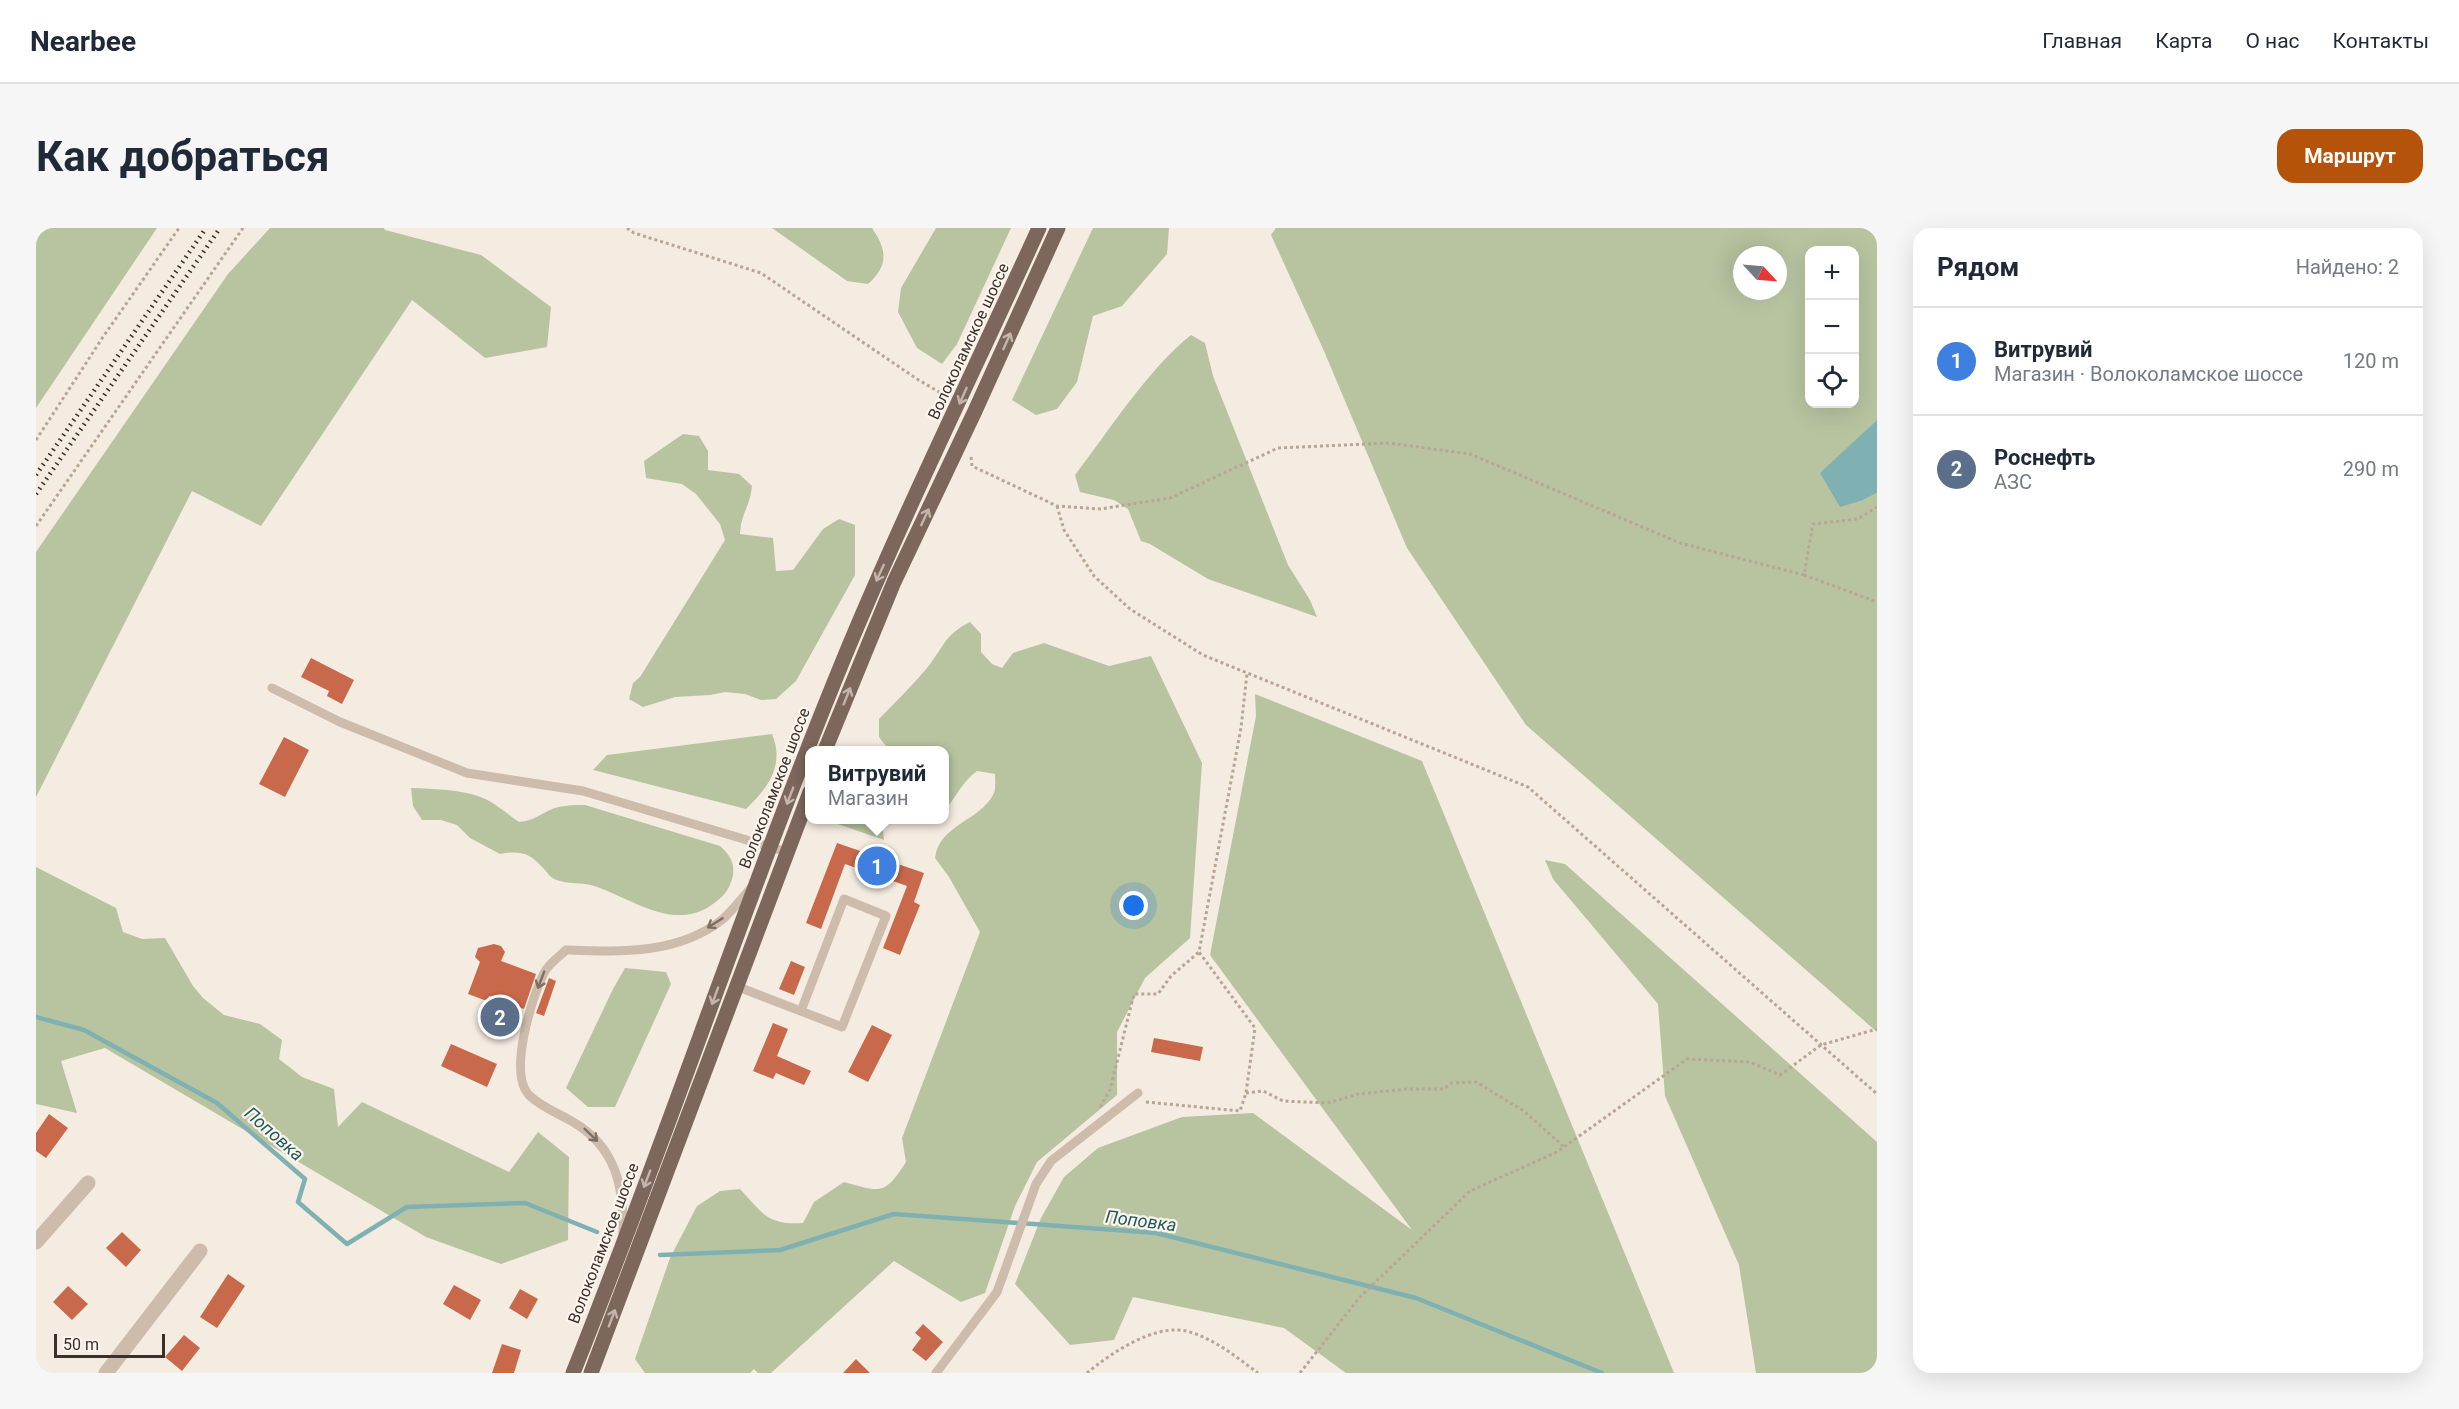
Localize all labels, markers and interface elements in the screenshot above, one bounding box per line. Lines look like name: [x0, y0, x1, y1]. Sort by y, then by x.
text: Nearbee: [30, 25, 136, 58]
text: Главная: [2042, 29, 2122, 53]
text: Карта: [2155, 29, 2212, 53]
text: О нас: [2245, 29, 2300, 53]
text: Контакты: [2333, 29, 2429, 53]
button: Маршрут: [2277, 129, 2423, 183]
text: Как добраться: [36, 132, 330, 181]
north arrow: [1733, 246, 1787, 300]
map controls: [1805, 246, 1859, 408]
button: +: [1805, 246, 1859, 300]
text: Рядом: [1937, 252, 2019, 282]
text: Найдено: 2: [2296, 255, 2399, 279]
street label: Волоколамское шоссе: [924, 260, 1013, 422]
button: −: [1805, 300, 1859, 354]
one-way arrow: [1002, 332, 1013, 350]
text: Витрувий: [1994, 337, 2092, 362]
text: 1: [1951, 349, 1962, 373]
text: 120 m: [2343, 349, 2399, 373]
button: locate: [1805, 354, 1859, 408]
text: Магазин · Волоколамское шоссе: [1994, 362, 2303, 386]
one-way arrow: [957, 386, 968, 405]
text: Роснефть: [1994, 445, 2095, 470]
text: 2: [1951, 457, 1962, 481]
text: 290 m: [2343, 457, 2399, 481]
text: АЗС: [1994, 470, 2032, 494]
one-way arrow: [919, 509, 931, 527]
one-way arrow: [874, 563, 885, 581]
one-way arrow: [842, 687, 853, 706]
street label: Волоколамское шоссе: [735, 705, 814, 871]
popup: [805, 746, 949, 824]
text: Витрувий: [828, 761, 926, 786]
one-way arrow: [783, 786, 794, 805]
text: Магазин: [828, 786, 909, 810]
pin: 1: [858, 844, 896, 888]
your location: [1119, 891, 1148, 920]
one-way arrow: [707, 916, 724, 929]
one-way arrow: [535, 970, 546, 988]
one-way arrow: [709, 986, 720, 1005]
pin: 2: [480, 994, 520, 1040]
water label: Поповка: [240, 1102, 308, 1165]
one-way arrow: [583, 1128, 598, 1142]
street label: Волоколамское шоссе: [564, 1160, 643, 1326]
one-way arrow: [640, 1169, 651, 1188]
water label: Поповка: [1104, 1206, 1178, 1235]
one-way arrow: [607, 1310, 618, 1328]
scale bar: [54, 1331, 165, 1358]
text: 50 m: [63, 1335, 99, 1354]

